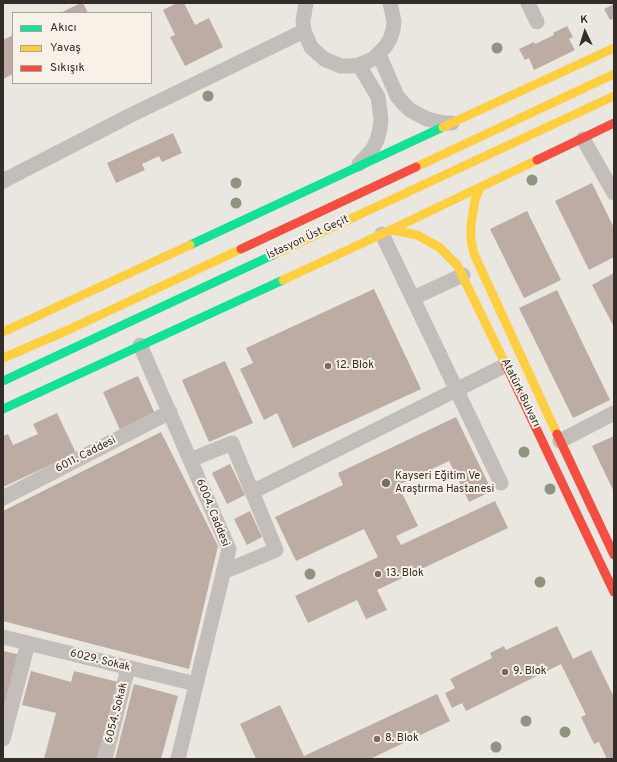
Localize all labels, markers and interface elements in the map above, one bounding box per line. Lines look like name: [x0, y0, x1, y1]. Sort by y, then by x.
legend: [12, 12, 152, 84]
north arrow: [565, 12, 605, 52]
text: K: [580, 13, 589, 27]
text: Akıcı: [50, 20, 77, 36]
text: Yavaş: [50, 40, 81, 56]
text: Sıkışık: [50, 60, 85, 76]
street label: İstasyon Üst Geçit: [265, 213, 351, 263]
street label: Atatürk Bulvarı: [498, 357, 542, 429]
place label: 12. Blok: [336, 359, 374, 373]
marker: 12. Blok: [323, 361, 333, 371]
street label: 6011. Caddesi: [54, 434, 118, 476]
place label: Kayseri Eğitim Ve Araştırma Hastanesi: [395, 470, 494, 496]
street label: 6004. Caddesi: [192, 477, 232, 549]
marker: Kayseri Eğitim Ve Araştırma Hastanesi: [380, 477, 392, 489]
place label: 13. Blok: [386, 567, 424, 581]
marker: 13. Blok: [373, 569, 383, 579]
street label: 6029. Sokak: [68, 647, 132, 675]
place label: 9. Blok: [513, 665, 547, 679]
marker: 9. Blok: [500, 667, 510, 677]
street label: 6054. Sokak: [103, 681, 131, 745]
place label: 8. Blok: [385, 732, 419, 746]
marker: 8. Blok: [372, 734, 382, 744]

